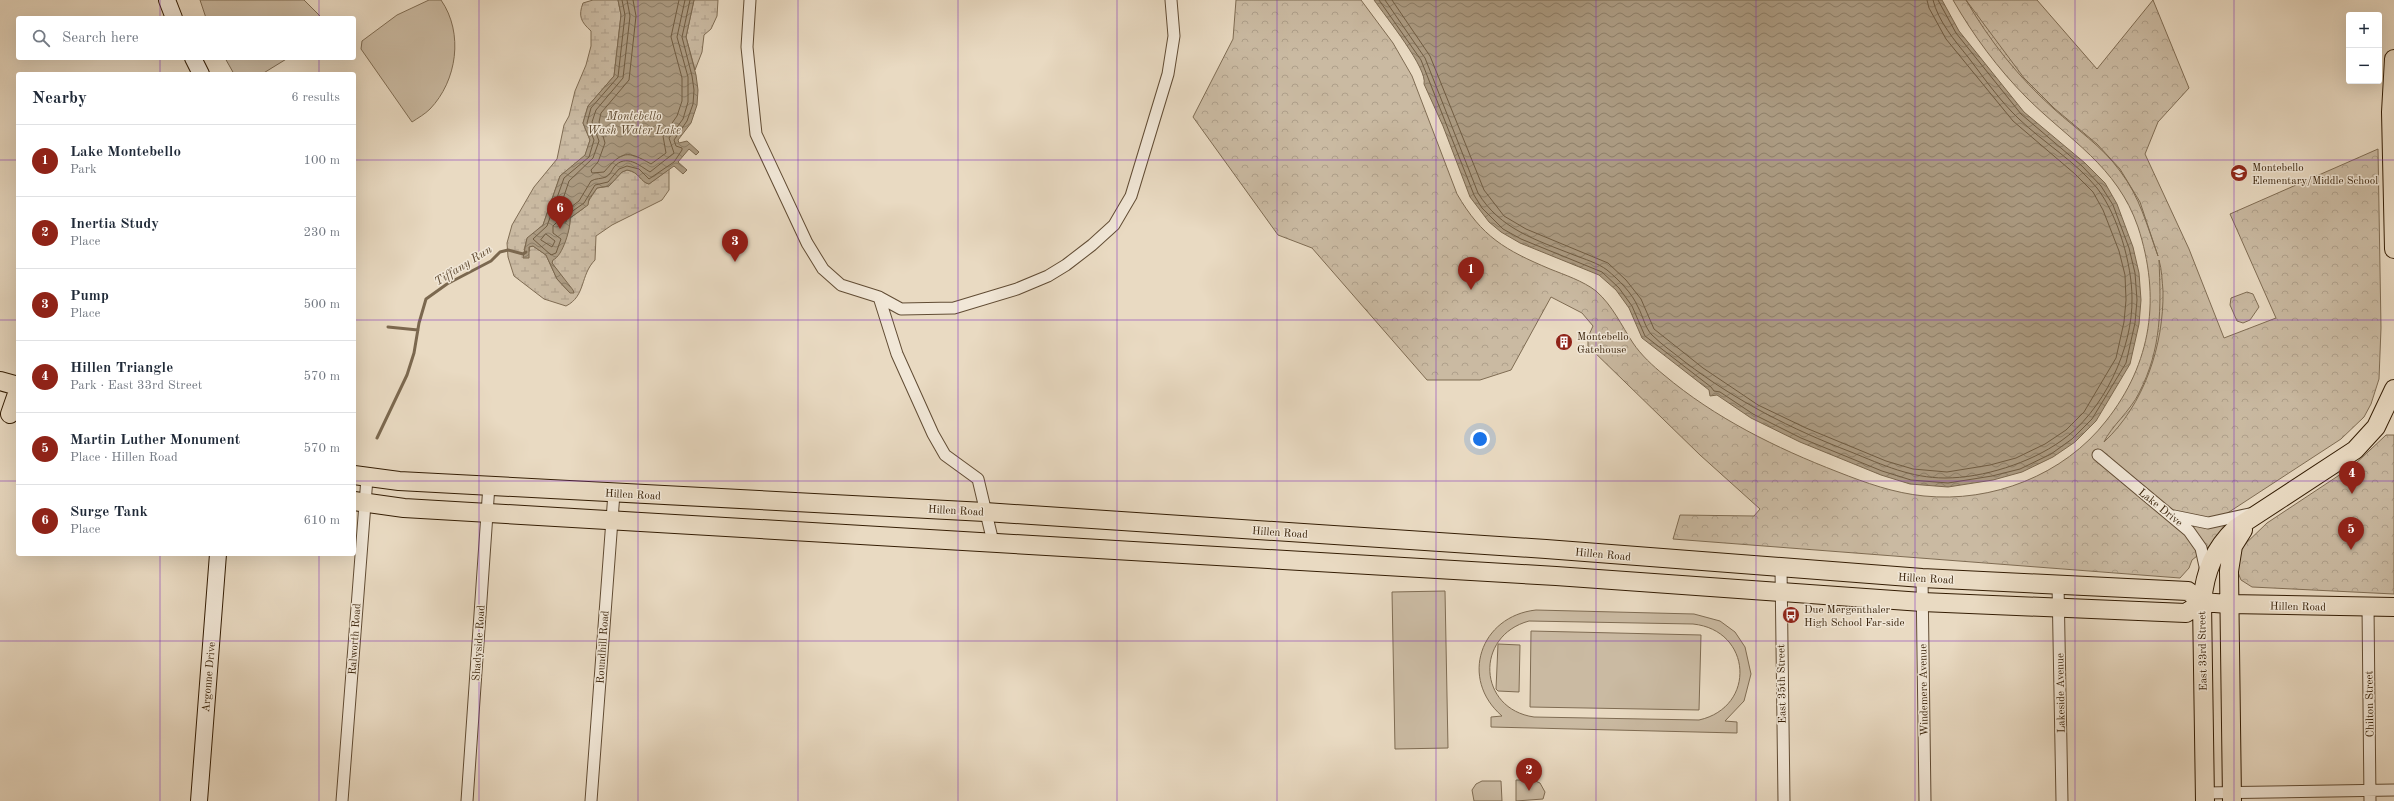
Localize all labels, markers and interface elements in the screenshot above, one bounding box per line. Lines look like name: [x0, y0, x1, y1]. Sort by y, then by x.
map controls: [2346, 12, 2382, 84]
button: +: [2346, 12, 2382, 48]
search box: [16, 16, 356, 60]
icon: search: [30, 27, 52, 49]
text: Search here: [62, 31, 139, 46]
button: −: [2346, 48, 2382, 84]
text: Nearby: [32, 90, 87, 107]
text: 6 results: [291, 91, 340, 104]
water label: Montebello Wash Water Lake: [587, 111, 681, 137]
text: Lake Montebello: [70, 145, 181, 160]
text: 1: [41, 154, 49, 167]
text: 100 m: [303, 154, 340, 167]
text: Park: [70, 163, 97, 176]
school or university icon: Montebello Elementary/Middle School: [2229, 163, 2249, 183]
place label: Montebello Elementary/Middle School: [2252, 163, 2378, 187]
pin: 6: [547, 196, 573, 229]
text: Inertia Study: [70, 217, 159, 232]
text: 2: [41, 226, 49, 239]
text: 230 m: [303, 226, 340, 239]
pin: 3: [722, 229, 748, 262]
text: Place: [70, 235, 100, 248]
water label: Tiffany Run: [433, 243, 494, 288]
pin: 1: [1458, 257, 1484, 290]
text: Pump: [70, 289, 109, 304]
text: 3: [41, 298, 49, 311]
text: 500 m: [303, 298, 340, 311]
text: Place: [70, 307, 100, 320]
building icon: Montebello Gatehouse: [1554, 332, 1574, 352]
place label: Montebello Gatehouse: [1577, 332, 1629, 356]
text: Hillen Triangle: [70, 361, 173, 376]
text: 4: [41, 370, 49, 383]
text: 570 m: [303, 370, 340, 383]
text: Park · East 33rd Street: [70, 379, 202, 392]
your location: [1470, 429, 1490, 449]
text: Martin Luther Monument: [70, 433, 240, 448]
text: 5: [41, 442, 49, 455]
text: 570 m: [303, 442, 340, 455]
text: Place · Hillen Road: [70, 451, 178, 464]
pin: 4: [2339, 461, 2365, 494]
street label: Lake Drive: [2136, 487, 2184, 529]
street label: Hillen Road: [605, 489, 662, 502]
text: Surge Tank: [70, 505, 148, 520]
street label: Hillen Road: [928, 505, 985, 518]
text: 6: [41, 514, 49, 527]
text: 610 m: [303, 514, 340, 527]
pin: 5: [2338, 517, 2364, 550]
text: Place: [70, 523, 100, 536]
street label: Hillen Road: [1251, 526, 1309, 541]
street label: Hillen Road: [1574, 548, 1632, 563]
street label: Hillen Road: [1898, 573, 1955, 586]
street label: Hillen Road: [2270, 602, 2326, 613]
street label: Ralworth Road: [348, 603, 364, 675]
street label: Shadyside Road: [471, 605, 488, 681]
bus stop icon: Due Mergenthaler High School Far-side: [1781, 605, 1801, 625]
place label: Due Mergenthaler High School Far-side: [1804, 605, 1905, 629]
street label: Roundhill Road: [595, 610, 612, 684]
street label: East 33rd Street: [2197, 611, 2210, 691]
street label: Argonne Drive: [201, 641, 218, 713]
street label: East 35th Street: [1776, 644, 1789, 724]
street label: Windemere Avenue: [1918, 644, 1931, 736]
street label: Lakeside Avenue: [2055, 653, 2068, 733]
street label: Chilton Street: [2364, 670, 2377, 737]
pin: 2: [1516, 758, 1542, 791]

